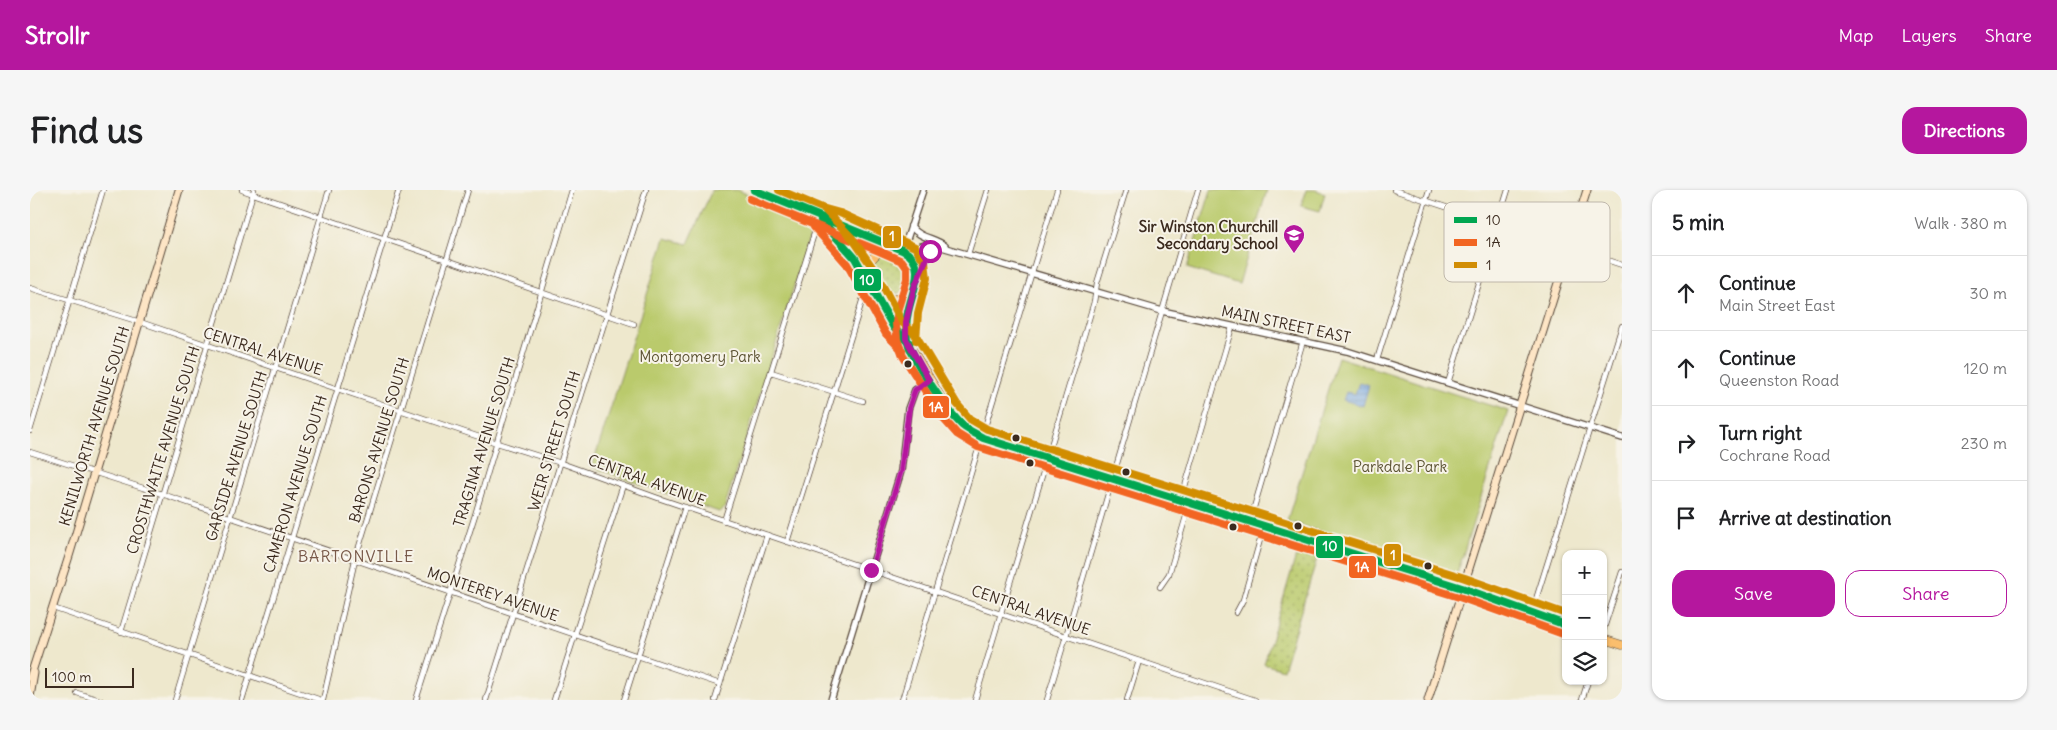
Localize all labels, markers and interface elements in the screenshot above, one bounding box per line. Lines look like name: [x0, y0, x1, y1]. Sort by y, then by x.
text: Strollr: [25, 20, 90, 50]
text: Map: [1838, 24, 1873, 47]
text: Layers: [1901, 24, 1957, 47]
text: Share: [1985, 24, 2032, 47]
button: Directions: [1902, 107, 2027, 154]
text: Find us: [30, 108, 143, 152]
legend: [1444, 202, 1610, 282]
text: 5 min: [1672, 209, 1724, 236]
text: 10: [1486, 211, 1501, 229]
text: Walk · 380 m: [1914, 213, 2007, 233]
place label: Sir Winston Churchill Secondary School: [1139, 217, 1278, 254]
school or university icon: Sir Winston Churchill Secondary School: [1282, 223, 1306, 254]
line badge: 1: [882, 225, 902, 249]
text: 1: [889, 227, 895, 245]
text: 1A: [1486, 233, 1501, 251]
route start: [919, 240, 942, 263]
text: 1: [1486, 256, 1492, 274]
line badge: 10: [853, 268, 882, 292]
text: 10: [860, 271, 874, 289]
text: Continue: [1719, 271, 1796, 295]
icon: ahead: [1672, 279, 1700, 307]
text: 30 m: [1970, 283, 2007, 303]
text: Main Street East: [1719, 295, 1835, 315]
street label: MAIN STREET EAST: [1220, 301, 1352, 347]
street label: CENTRAL AVENUE: [201, 323, 325, 379]
street label: KENILWORTH AVENUE SOUTH: [55, 324, 134, 528]
street label: CROSTHWAITE AVENUE SOUTH: [122, 343, 204, 556]
text: Continue: [1719, 346, 1796, 370]
park label: Montgomery Park: [639, 347, 761, 366]
street label: TRAGINA AVENUE SOUTH: [449, 354, 519, 529]
icon: ahead: [1672, 354, 1700, 382]
street label: BARONS AVENUE SOUTH: [345, 355, 413, 525]
text: 120 m: [1964, 358, 2007, 378]
unlabelled marker: [903, 359, 913, 369]
street label: GARSIDE AVENUE SOUTH: [201, 368, 271, 543]
street label: WEIR STREET SOUTH: [524, 368, 584, 513]
text: Queenston Road: [1719, 370, 1839, 390]
street label: CAMERON AVENUE SOUTH: [259, 393, 331, 575]
line badge: 1A: [922, 395, 950, 419]
text: 1A: [929, 398, 943, 416]
text: Turn right: [1719, 421, 1802, 445]
icon: right: [1672, 429, 1700, 457]
unlabelled marker: [1011, 433, 1021, 443]
text: 230 m: [1961, 433, 2007, 453]
text: Cochrane Road: [1719, 445, 1830, 465]
street label: CENTRAL AVENUE: [585, 450, 709, 510]
park label: Parkdale Park: [1353, 457, 1447, 476]
unlabelled marker: [1025, 458, 1035, 468]
unlabelled marker: [1121, 467, 1131, 477]
icon: arrive: [1672, 504, 1700, 532]
text: Arrive at destination: [1719, 506, 1892, 530]
unlabelled marker: [1293, 521, 1303, 531]
unlabelled marker: [1228, 522, 1238, 532]
line badge: 10: [1315, 535, 1344, 559]
text: 10: [1323, 537, 1337, 555]
line badge: 1: [1383, 543, 1402, 567]
district label: BARTONVILLE: [298, 546, 414, 566]
text: 1: [1390, 546, 1396, 564]
map controls: [1562, 550, 1607, 685]
button: +: [1562, 550, 1607, 595]
line badge: 1A: [1348, 555, 1377, 579]
text: 1A: [1355, 558, 1369, 576]
route end: [860, 559, 883, 582]
unlabelled marker: [1423, 561, 1433, 571]
street label: MONTEREY AVENUE: [425, 563, 561, 625]
button: Save: [1672, 570, 1835, 617]
button: Share: [1845, 570, 2007, 617]
street label: CENTRAL AVENUE: [969, 581, 1093, 639]
button: −: [1562, 595, 1607, 640]
button: layers: [1562, 640, 1607, 685]
scale bar: [45, 665, 134, 688]
text: 100 m: [52, 668, 92, 686]

